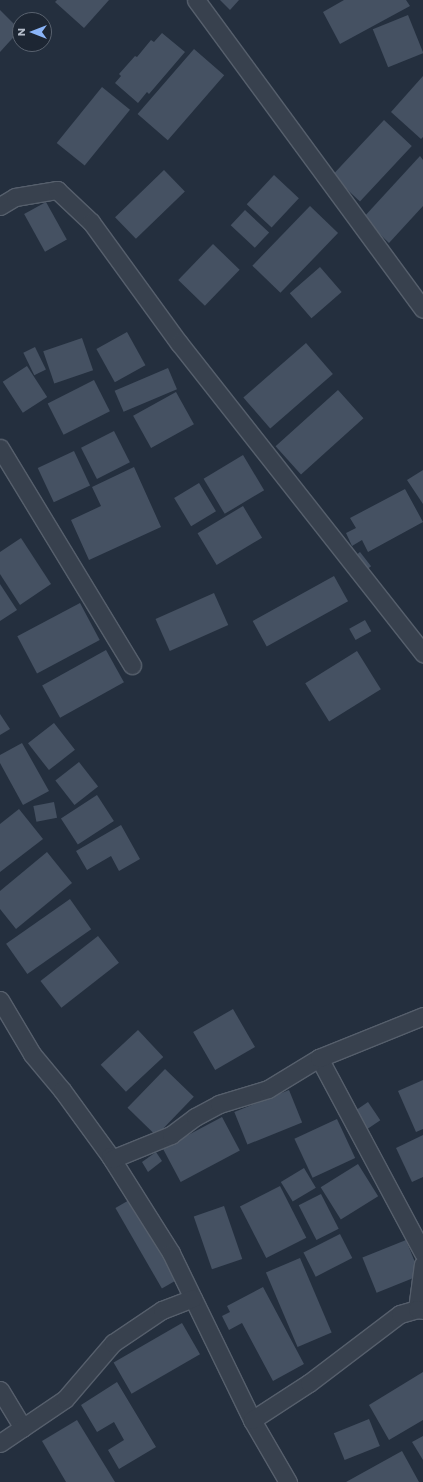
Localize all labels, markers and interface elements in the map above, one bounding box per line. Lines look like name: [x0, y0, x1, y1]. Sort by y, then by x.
north arrow: [12, 12, 52, 52]
text: N: [13, 28, 29, 36]

